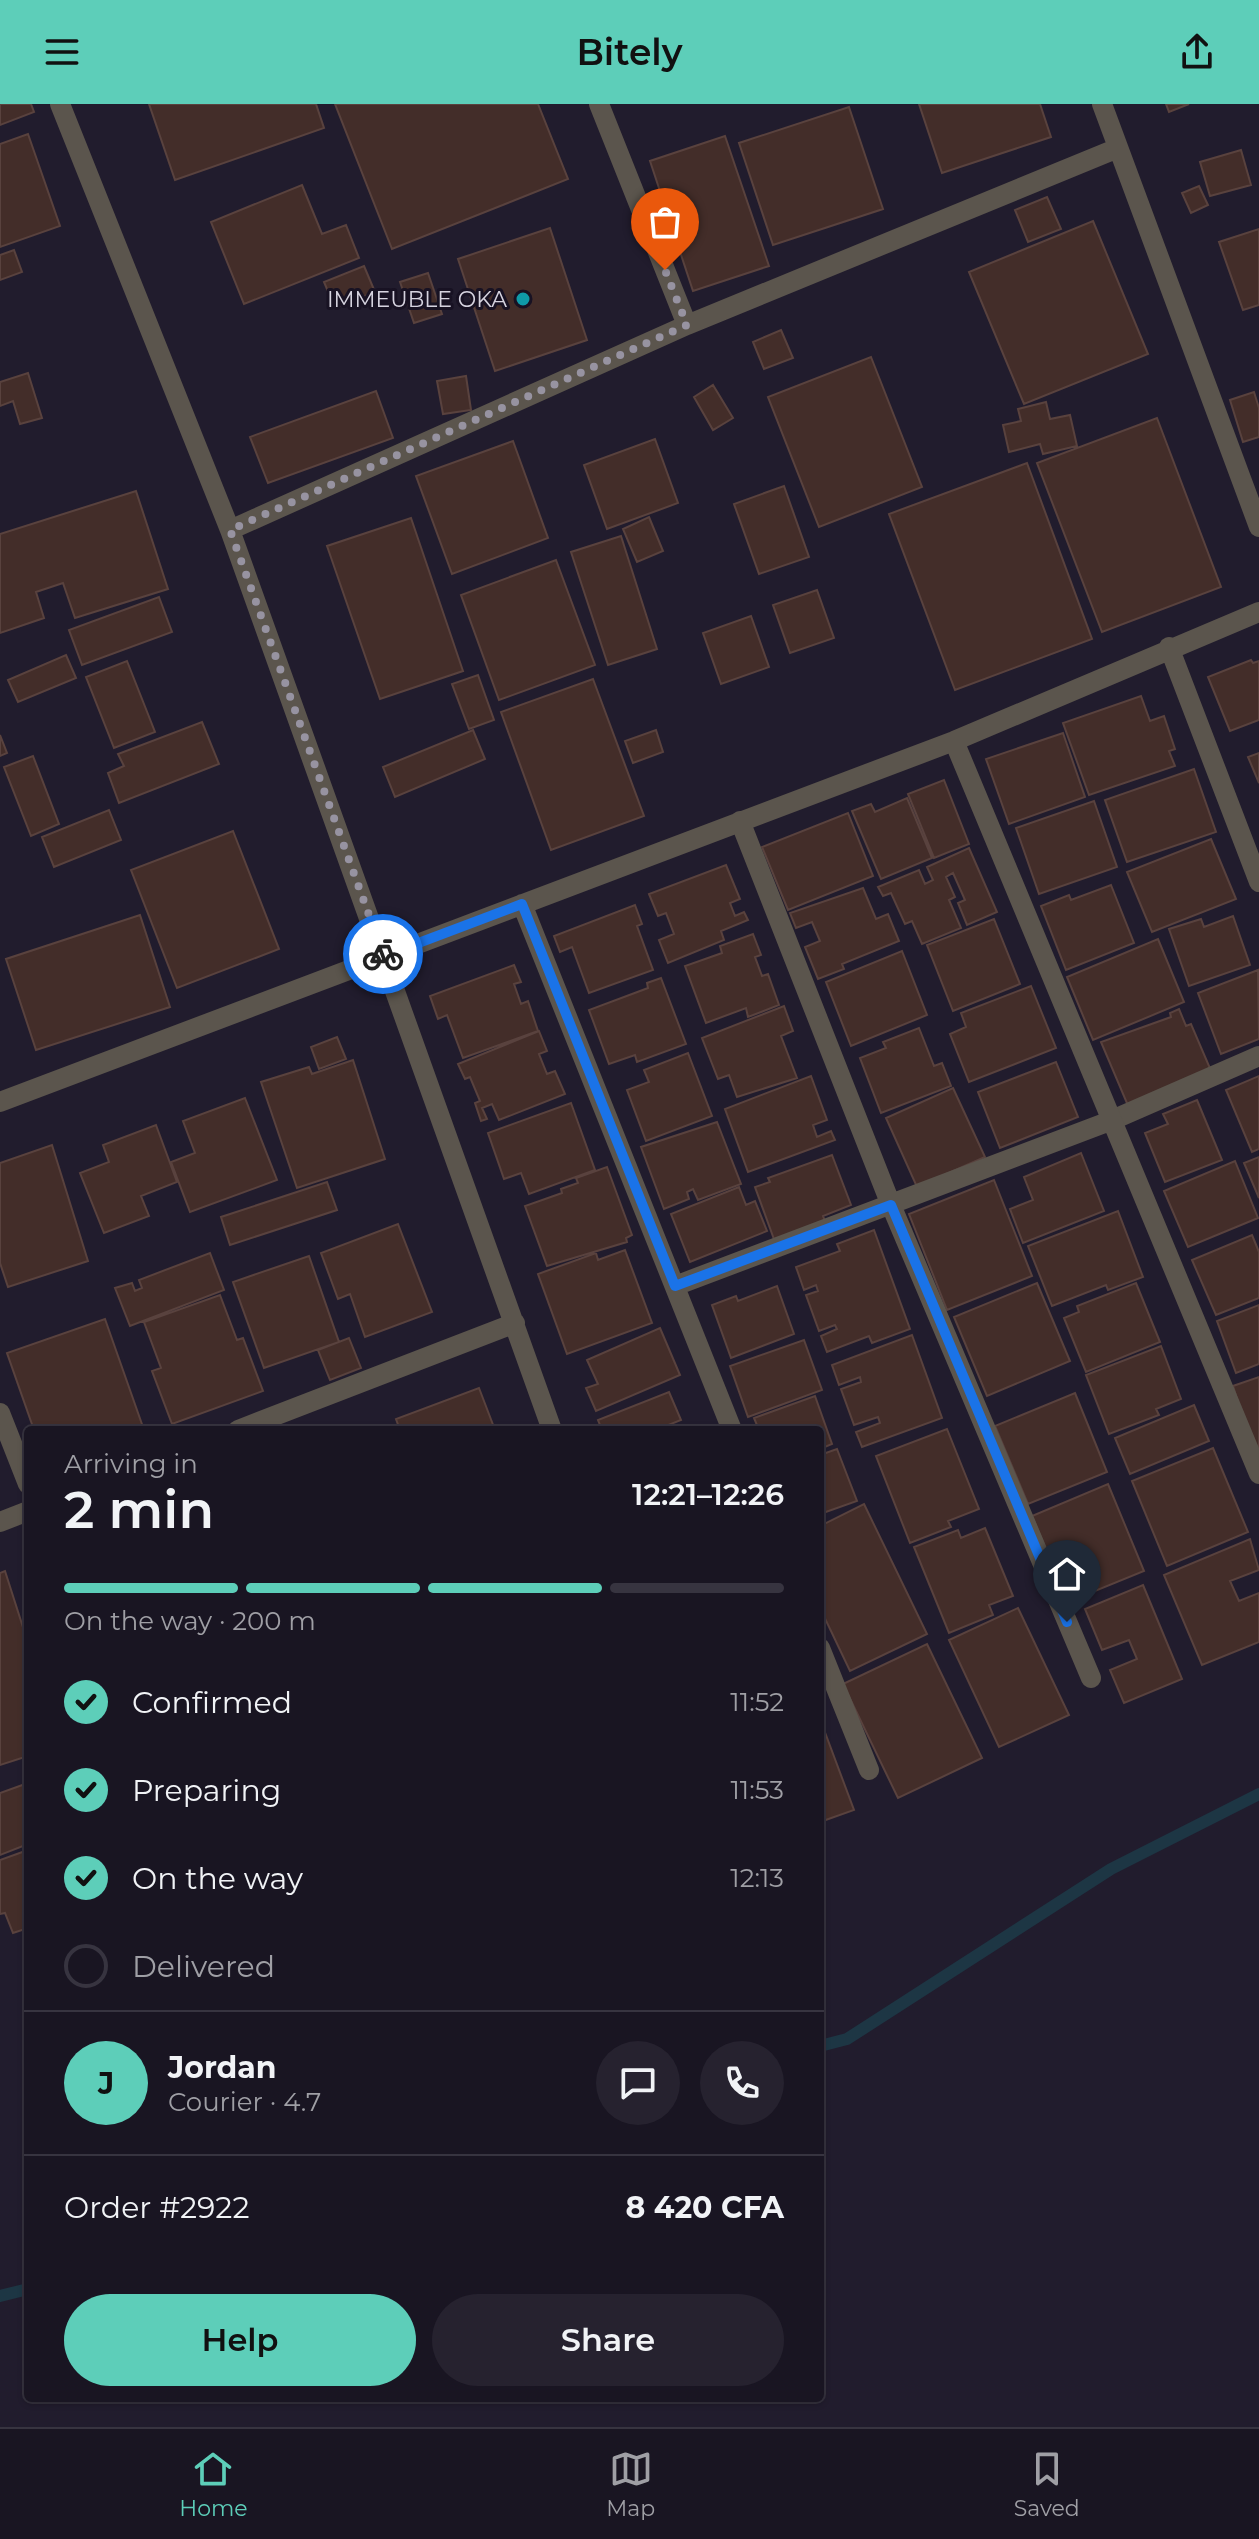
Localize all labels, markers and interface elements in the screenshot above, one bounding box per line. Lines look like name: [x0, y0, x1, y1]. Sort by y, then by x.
icon: menu: [40, 30, 84, 74]
text: Bitely: [576, 30, 683, 74]
icon: share: [1175, 30, 1219, 74]
pin: [631, 188, 699, 270]
icon: bag: [643, 200, 687, 244]
place label: IMMEUBLE OKA: [327, 286, 507, 313]
marker: IMMEUBLE OKA: [514, 290, 532, 308]
courier: [343, 914, 423, 994]
icon: bike: [361, 932, 405, 976]
text: Arriving in: [64, 1448, 198, 1480]
text: 12:21–12:26: [632, 1476, 784, 1513]
text: 2 min: [64, 1478, 214, 1541]
pin: [1033, 1540, 1101, 1622]
icon: home: [1045, 1552, 1089, 1596]
text: On the way · 200 m: [64, 1605, 316, 1637]
icon: check: [64, 1680, 108, 1724]
text: Confirmed: [132, 1684, 292, 1721]
text: 11:52: [730, 1686, 784, 1718]
icon: check: [64, 1768, 108, 1812]
text: Preparing: [132, 1772, 281, 1809]
text: 11:53: [730, 1774, 784, 1806]
icon: check: [64, 1856, 108, 1900]
text: On the way: [132, 1860, 303, 1897]
text: 12:13: [730, 1862, 784, 1894]
text: Delivered: [132, 1948, 275, 1985]
button: chat: [596, 2041, 680, 2125]
button: phone: [700, 2041, 784, 2125]
text: Jordan: [168, 2049, 277, 2086]
text: J: [98, 2065, 114, 2102]
text: Courier · 4.7: [168, 2086, 321, 2118]
text: Order #2922: [64, 2189, 249, 2226]
text: 8 420 CFA: [625, 2189, 784, 2226]
button: Help: [64, 2294, 416, 2386]
button: Share: [432, 2294, 784, 2386]
tab: Home: [179, 2447, 248, 2522]
tab: Map: [606, 2447, 655, 2522]
tab: Saved: [1014, 2447, 1080, 2522]

